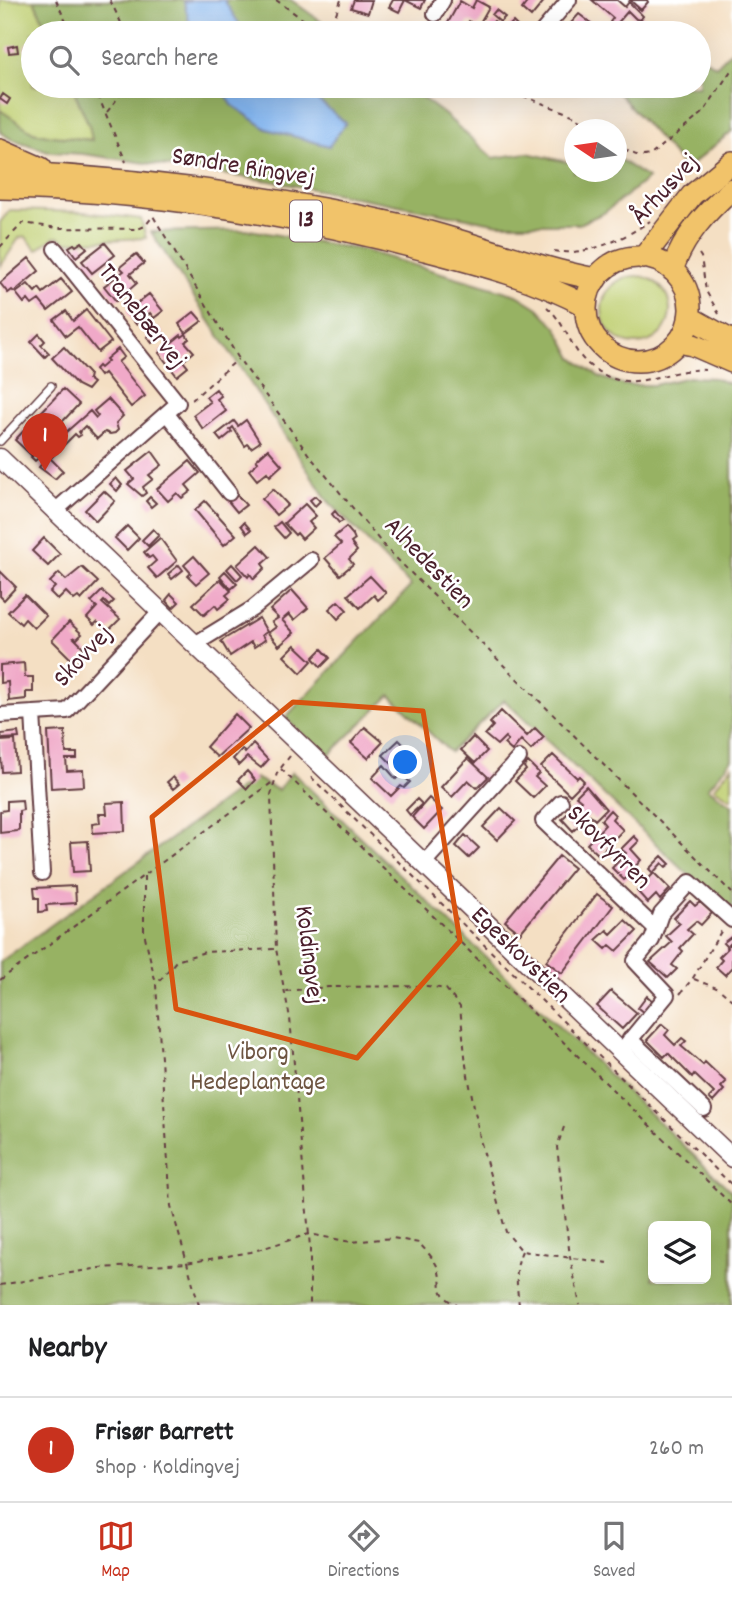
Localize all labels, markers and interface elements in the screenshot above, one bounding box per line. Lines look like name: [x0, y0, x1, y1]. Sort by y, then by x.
search box: [21, 21, 711, 98]
icon: search: [45, 41, 83, 79]
text: Search here: [101, 41, 219, 78]
north arrow: [564, 119, 627, 182]
street label: Søndre Ringvej: [169, 138, 317, 198]
street label: Århusvej: [623, 146, 709, 234]
road number: 13: [290, 201, 322, 242]
street label: Tranebærvej: [88, 256, 194, 378]
pin: 1: [22, 413, 68, 471]
street label: Alhedestien: [374, 509, 482, 619]
street label: Skovvej: [45, 617, 123, 697]
your location: [388, 745, 422, 779]
street label: Skovfyrren: [557, 797, 659, 899]
street label: Egeskovstien: [461, 898, 579, 1014]
street label: Koldingvej: [284, 904, 332, 1006]
park label: Viborg Hedeplantage: [190, 1035, 326, 1102]
map controls: [648, 1221, 711, 1284]
button: layers: [648, 1221, 711, 1284]
text: Nearby: [28, 1329, 106, 1372]
text: Frisør Barrett: [95, 1415, 234, 1452]
text: 1: [48, 1433, 54, 1466]
text: 260 m: [649, 1433, 704, 1466]
text: Shop · Koldingvej: [95, 1452, 240, 1485]
tab: Map: [97, 1517, 135, 1586]
tab: Directions: [328, 1517, 400, 1586]
tab: Saved: [593, 1517, 635, 1586]

